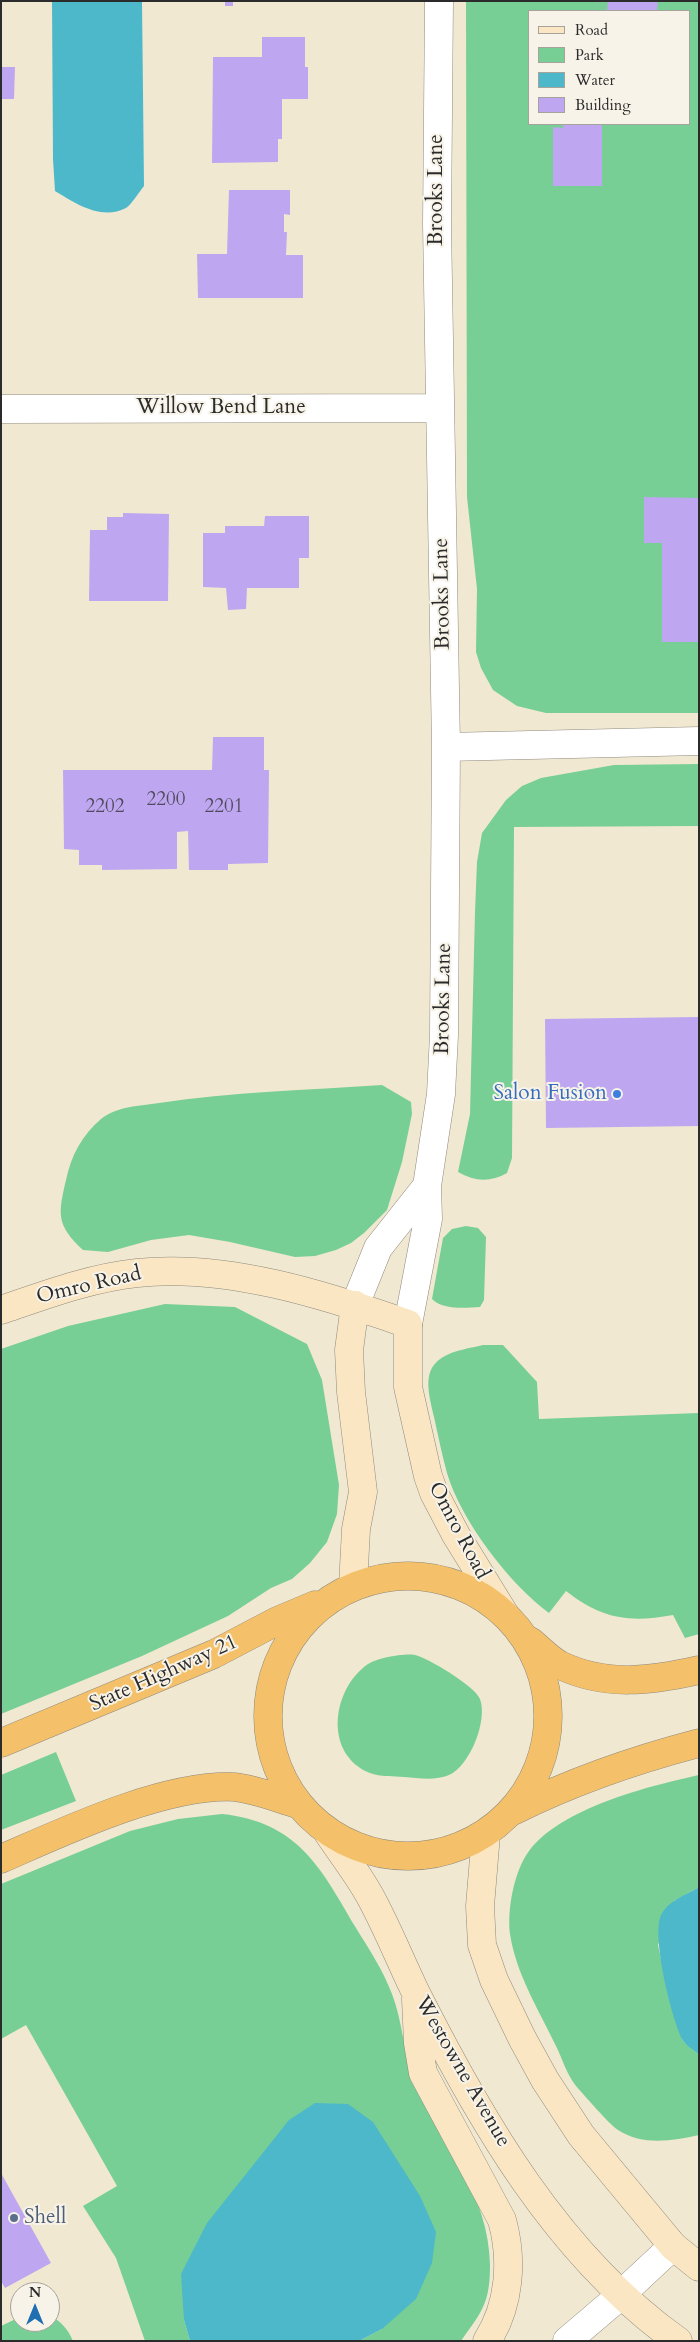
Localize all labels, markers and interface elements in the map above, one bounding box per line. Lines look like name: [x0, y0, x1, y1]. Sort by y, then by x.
legend: [528, 10, 690, 125]
text: Road: [575, 20, 608, 40]
text: Park: [575, 45, 604, 65]
text: Water: [575, 70, 615, 90]
text: Building: [575, 95, 631, 115]
street label: Brooks Lane: [424, 134, 450, 246]
street label: Willow Bend Lane: [136, 395, 306, 421]
street label: Brooks Lane: [429, 538, 457, 650]
house number: 2200: [147, 790, 185, 812]
house number: 2202: [86, 797, 124, 819]
house number: 2201: [205, 797, 243, 819]
street label: Brooks Lane: [430, 943, 458, 1055]
place label: Salon Fusion: [493, 1081, 607, 1107]
marker: Salon Fusion: [611, 1088, 623, 1100]
street label: Omro Road: [34, 1262, 144, 1310]
street label: Omro Road: [422, 1478, 494, 1584]
street label: State Highway 21: [86, 1630, 242, 1718]
street label: Westowne Avenue: [409, 1992, 515, 2152]
place label: Shell: [24, 2205, 66, 2231]
marker: Shell: [8, 2212, 20, 2224]
north arrow: [10, 2282, 60, 2332]
text: N: [29, 2283, 41, 2302]

